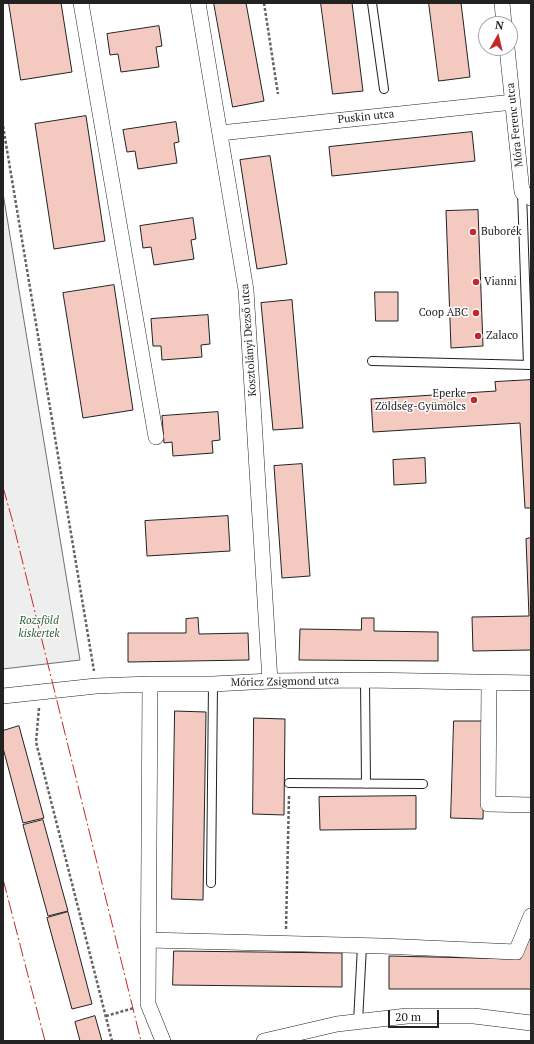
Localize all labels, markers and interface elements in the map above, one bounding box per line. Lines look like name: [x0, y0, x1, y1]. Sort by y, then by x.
north arrow: [478, 16, 518, 56]
text: N: [494, 18, 505, 33]
street label: Móra Ferenc utca: [504, 82, 526, 168]
street label: Puskin utca: [337, 107, 395, 127]
place label: Buborék: [481, 225, 522, 239]
marker: Buborék: [468, 227, 478, 237]
place label: Vianni: [484, 275, 517, 289]
marker: Vianni: [471, 277, 481, 287]
street label: Kosztolányi Dezső utca: [238, 283, 260, 397]
place label: Coop ABC: [419, 306, 468, 320]
marker: Coop ABC: [471, 308, 481, 318]
place label: Zalaco: [486, 329, 518, 343]
marker: Zalaco: [473, 331, 483, 341]
place label: Eperke Zöldség-Gyümölcs: [375, 387, 466, 413]
marker: Eperke Zöldség-Gyümölcs: [469, 395, 479, 405]
park label: Rozsföld kiskertek: [18, 614, 60, 640]
street label: Móricz Zsigmond utca: [231, 674, 339, 690]
scale bar: [390, 1002, 441, 1028]
text: 20 m: [395, 1009, 421, 1024]

